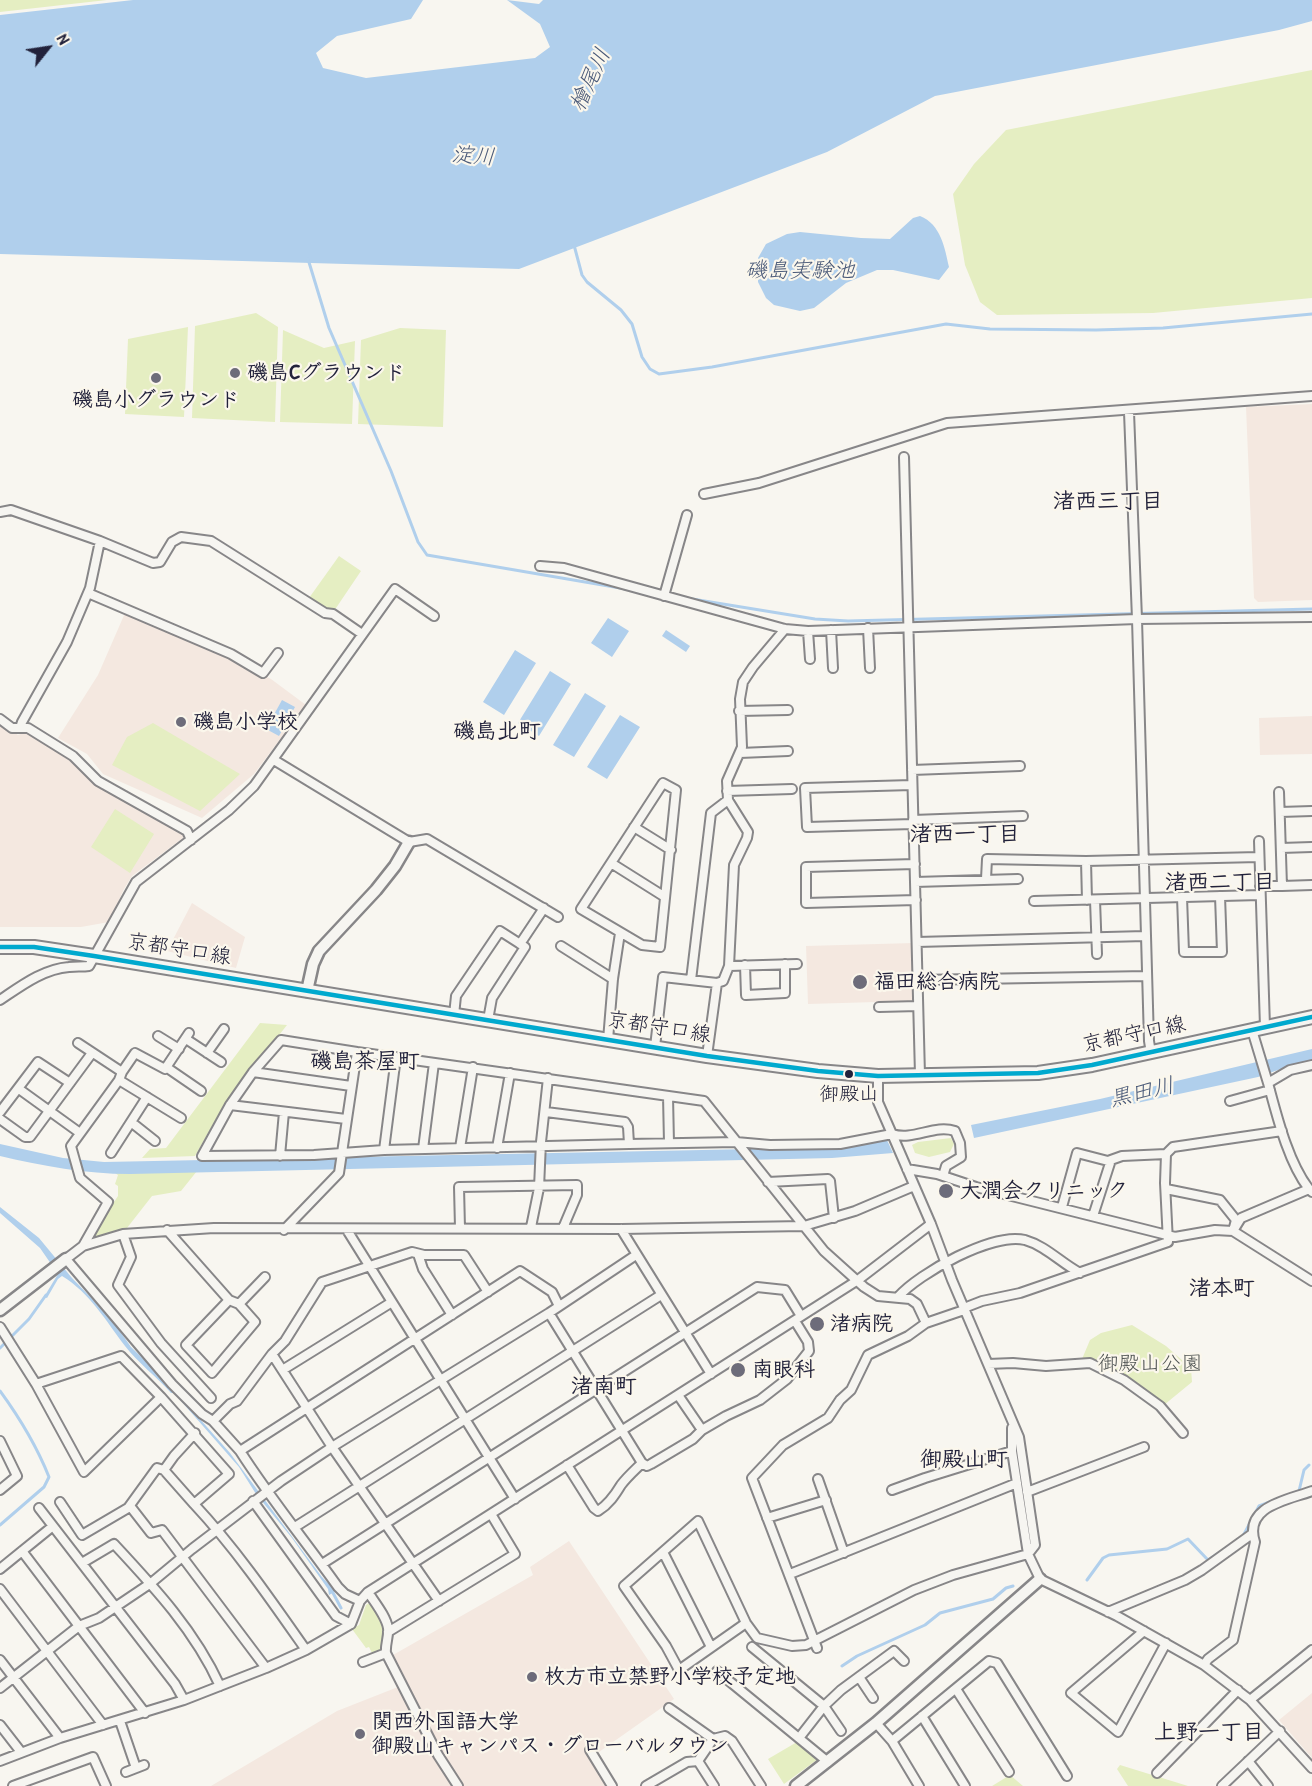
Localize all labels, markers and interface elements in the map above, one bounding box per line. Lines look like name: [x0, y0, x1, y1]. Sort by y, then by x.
north arrow: [18, 18, 78, 78]
text: N: [52, 30, 75, 48]
water label: 檜尾川: [565, 45, 617, 115]
water label: 淀川: [450, 142, 496, 172]
water label: 磯島実験池: [745, 258, 855, 284]
place label: 磯島Cグラウンド: [247, 360, 406, 386]
marker: 磯島Cグラウンド: [228, 366, 242, 380]
marker: 磯島小グラウンド: [149, 371, 163, 385]
place label: 磯島小グラウンド: [72, 387, 240, 413]
district label: 渚西三丁目: [1053, 489, 1163, 515]
place label: 磯島小学校: [193, 709, 298, 735]
marker: 磯島小学校: [174, 715, 188, 729]
district label: 磯島北町: [453, 719, 541, 745]
district label: 渚西一丁目: [910, 822, 1020, 848]
district label: 渚西二丁目: [1165, 870, 1275, 896]
street label: 京都守口線: [125, 929, 233, 971]
place label: 福田総合病院: [874, 969, 1000, 995]
marker: 福田総合病院: [851, 973, 869, 991]
street label: 京都守口線: [605, 1007, 713, 1049]
street label: 京都守口線: [1080, 1012, 1188, 1058]
district label: 磯島茶屋町: [310, 1049, 420, 1075]
marker: 御殿山: [843, 1068, 855, 1080]
water label: 黒田川: [1107, 1073, 1177, 1113]
place label: 御殿山: [819, 1083, 879, 1107]
place label: 大潤会クリニック: [960, 1178, 1128, 1204]
marker: 大潤会クリニック: [937, 1182, 955, 1200]
district label: 渚本町: [1189, 1276, 1255, 1302]
place label: 渚病院: [830, 1311, 893, 1337]
marker: 渚病院: [808, 1315, 826, 1333]
park label: 御殿山公園: [1098, 1351, 1202, 1377]
place label: 南眼科: [752, 1357, 815, 1383]
marker: 南眼科: [729, 1361, 747, 1379]
district label: 渚南町: [571, 1374, 637, 1400]
district label: 御殿山町: [920, 1447, 1008, 1473]
place label: 枚方市立禁野小学校予定地: [544, 1664, 796, 1690]
marker: 枚方市立禁野小学校予定地: [525, 1670, 539, 1684]
place label: 関西外国語大学 御殿山キャンパス・グローバルタウン: [372, 1709, 729, 1759]
district label: 上野一丁目: [1154, 1720, 1264, 1746]
marker: 関西外国語大学 御殿山キャンパス・グローバルタウン: [353, 1727, 367, 1741]

